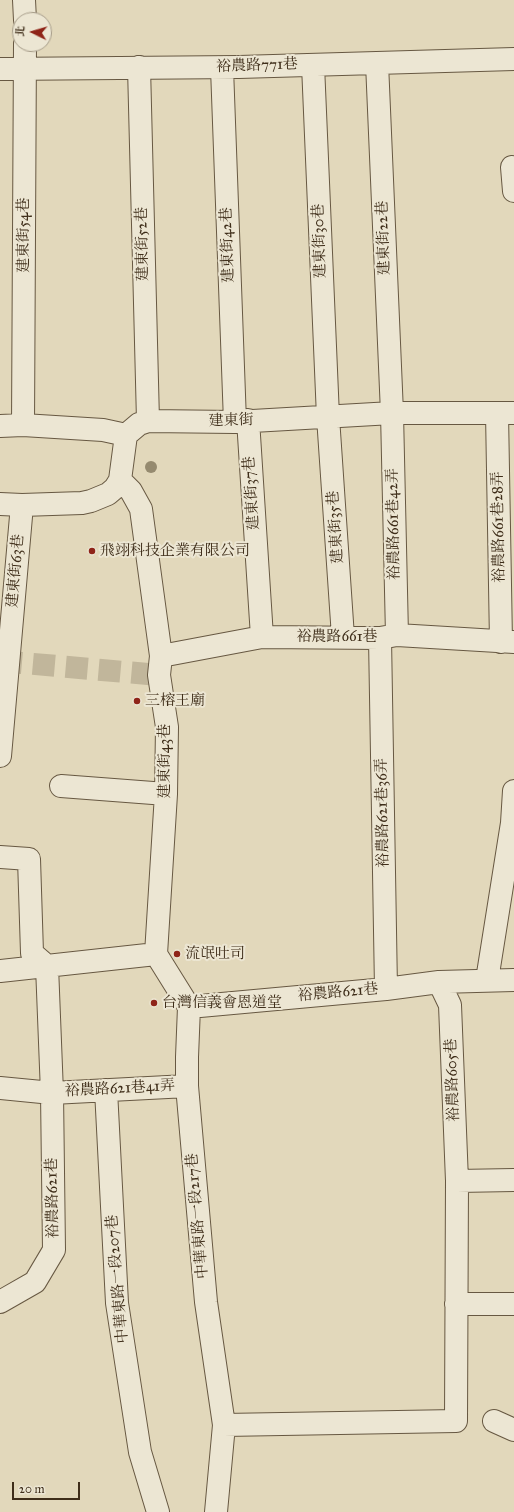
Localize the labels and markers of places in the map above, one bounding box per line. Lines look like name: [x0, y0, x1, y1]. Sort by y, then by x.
place label: 飛翊科技企業有限公司: [100, 542, 250, 560]
marker: 飛翊科技企業有限公司: [87, 546, 97, 556]
place label: 三榕王廟: [145, 692, 205, 710]
marker: 三榕王廟: [132, 696, 142, 706]
place label: 流氓吐司: [185, 945, 245, 963]
marker: 流氓吐司: [172, 949, 182, 959]
place label: 台灣信義會恩道堂: [162, 994, 282, 1012]
marker: 台灣信義會恩道堂: [149, 998, 159, 1008]

